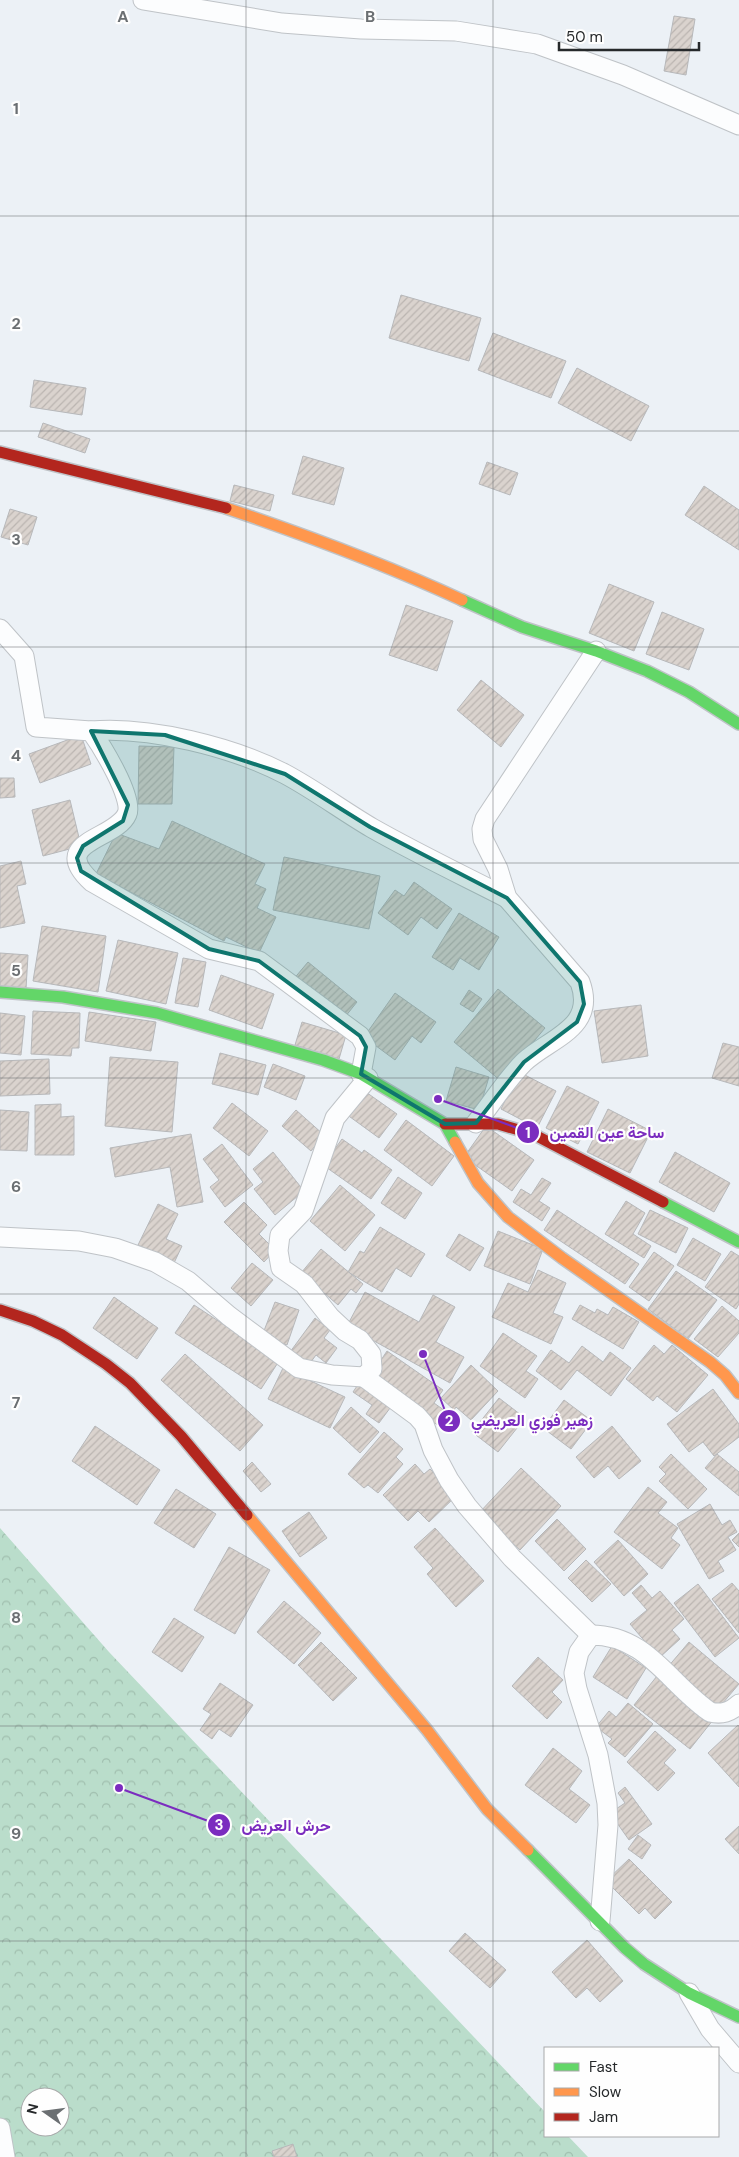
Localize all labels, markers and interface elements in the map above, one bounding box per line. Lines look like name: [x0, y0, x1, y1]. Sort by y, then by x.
text: A: [117, 6, 129, 27]
text: B: [365, 6, 375, 27]
scale bar: [559, 20, 699, 52]
text: 50 m: [566, 27, 603, 47]
text: 1: [13, 98, 19, 119]
text: 2: [11, 313, 21, 334]
text: 3: [11, 529, 21, 550]
text: 4: [11, 745, 21, 766]
text: 5: [11, 960, 21, 981]
callout: ساحة عين القمين: [515, 1117, 675, 1148]
text: ساحة عين القمين: [550, 1122, 665, 1143]
text: 1: [525, 1123, 531, 1143]
text: 6: [11, 1176, 21, 1197]
text: 7: [12, 1392, 21, 1413]
callout: زهير فوزي العريضي: [436, 1405, 603, 1436]
text: زهير فوزي العريضي: [471, 1410, 593, 1434]
text: 2: [445, 1411, 454, 1431]
text: 8: [11, 1607, 21, 1628]
callout: حرش العريض: [206, 1810, 340, 1841]
text: 3: [214, 1815, 224, 1835]
text: حرش العريض: [241, 1815, 331, 1836]
text: 9: [11, 1823, 21, 1844]
legend: [544, 2047, 719, 2137]
text: Fast: [589, 2057, 618, 2077]
text: Slow: [589, 2082, 622, 2102]
north arrow: [20, 2087, 70, 2137]
text: N: [22, 2102, 42, 2116]
text: Jam: [589, 2107, 618, 2127]

